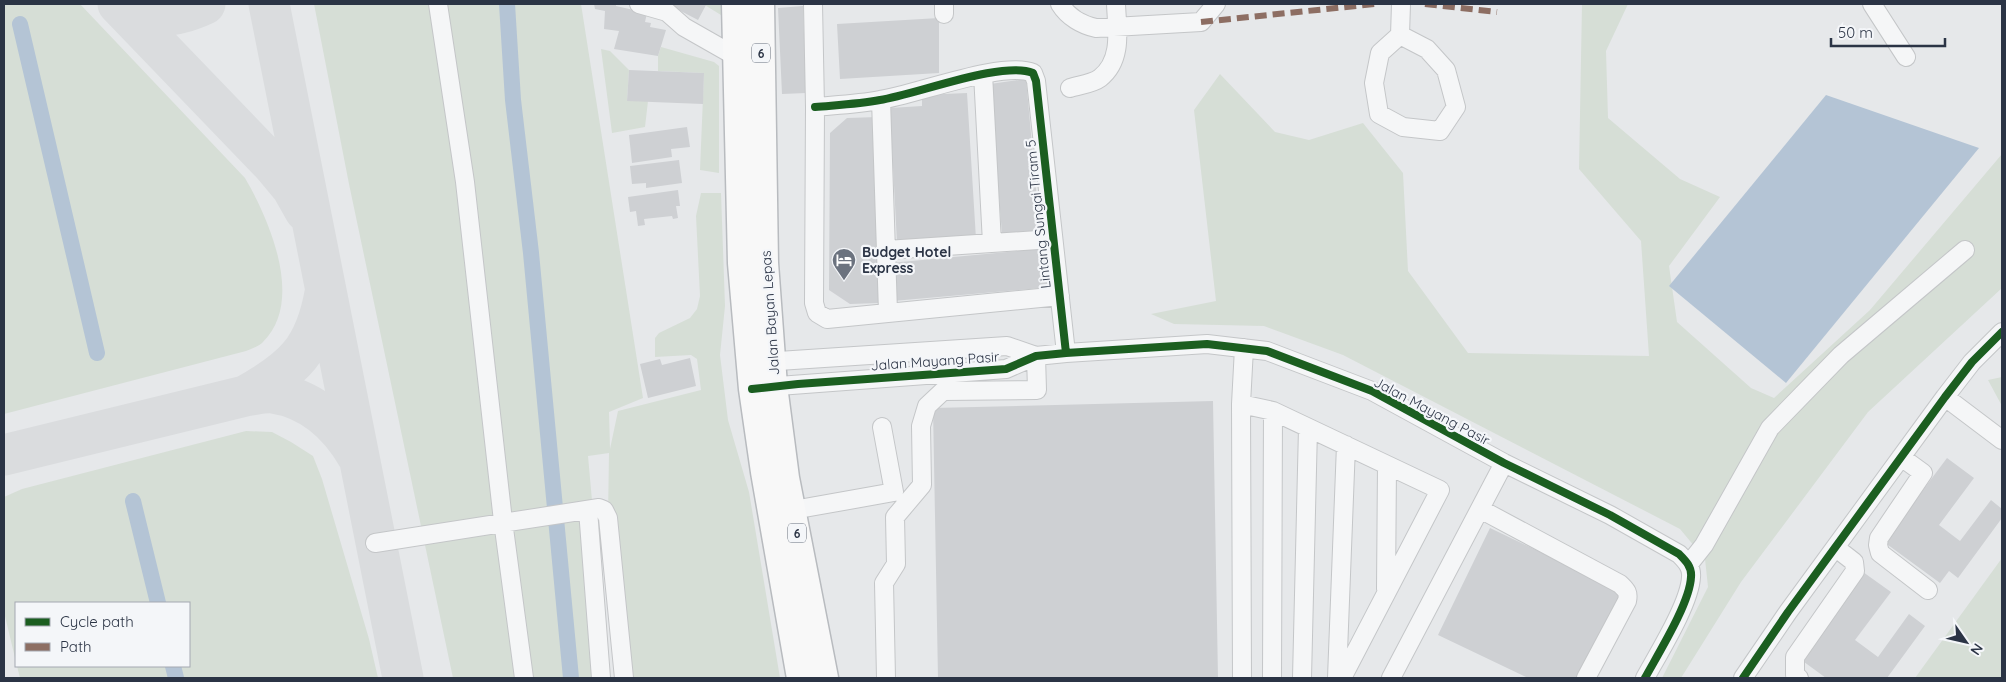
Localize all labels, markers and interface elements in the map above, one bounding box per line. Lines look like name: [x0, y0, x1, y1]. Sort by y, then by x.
scale bar: [1831, 15, 1945, 47]
text: 50 m: [1838, 23, 1873, 42]
road number: 6: [752, 44, 770, 62]
street label: Lintang Sungai Tiram 5: [1021, 139, 1055, 289]
place label: Budget Hotel Express: [862, 243, 951, 277]
hotel icon: Budget Hotel Express: [831, 247, 857, 281]
street label: Jalan Bayan Lepas: [757, 250, 783, 376]
street label: Jalan Mayang Pasir: [870, 347, 1001, 374]
street label: Jalan Mayang Pasir: [1371, 373, 1494, 450]
road number: 6: [788, 524, 806, 542]
legend: [15, 602, 190, 667]
text: Cycle path: [60, 612, 134, 631]
north arrow: [1941, 617, 1991, 667]
text: Path: [60, 637, 92, 656]
text: N: [1966, 640, 1987, 659]

